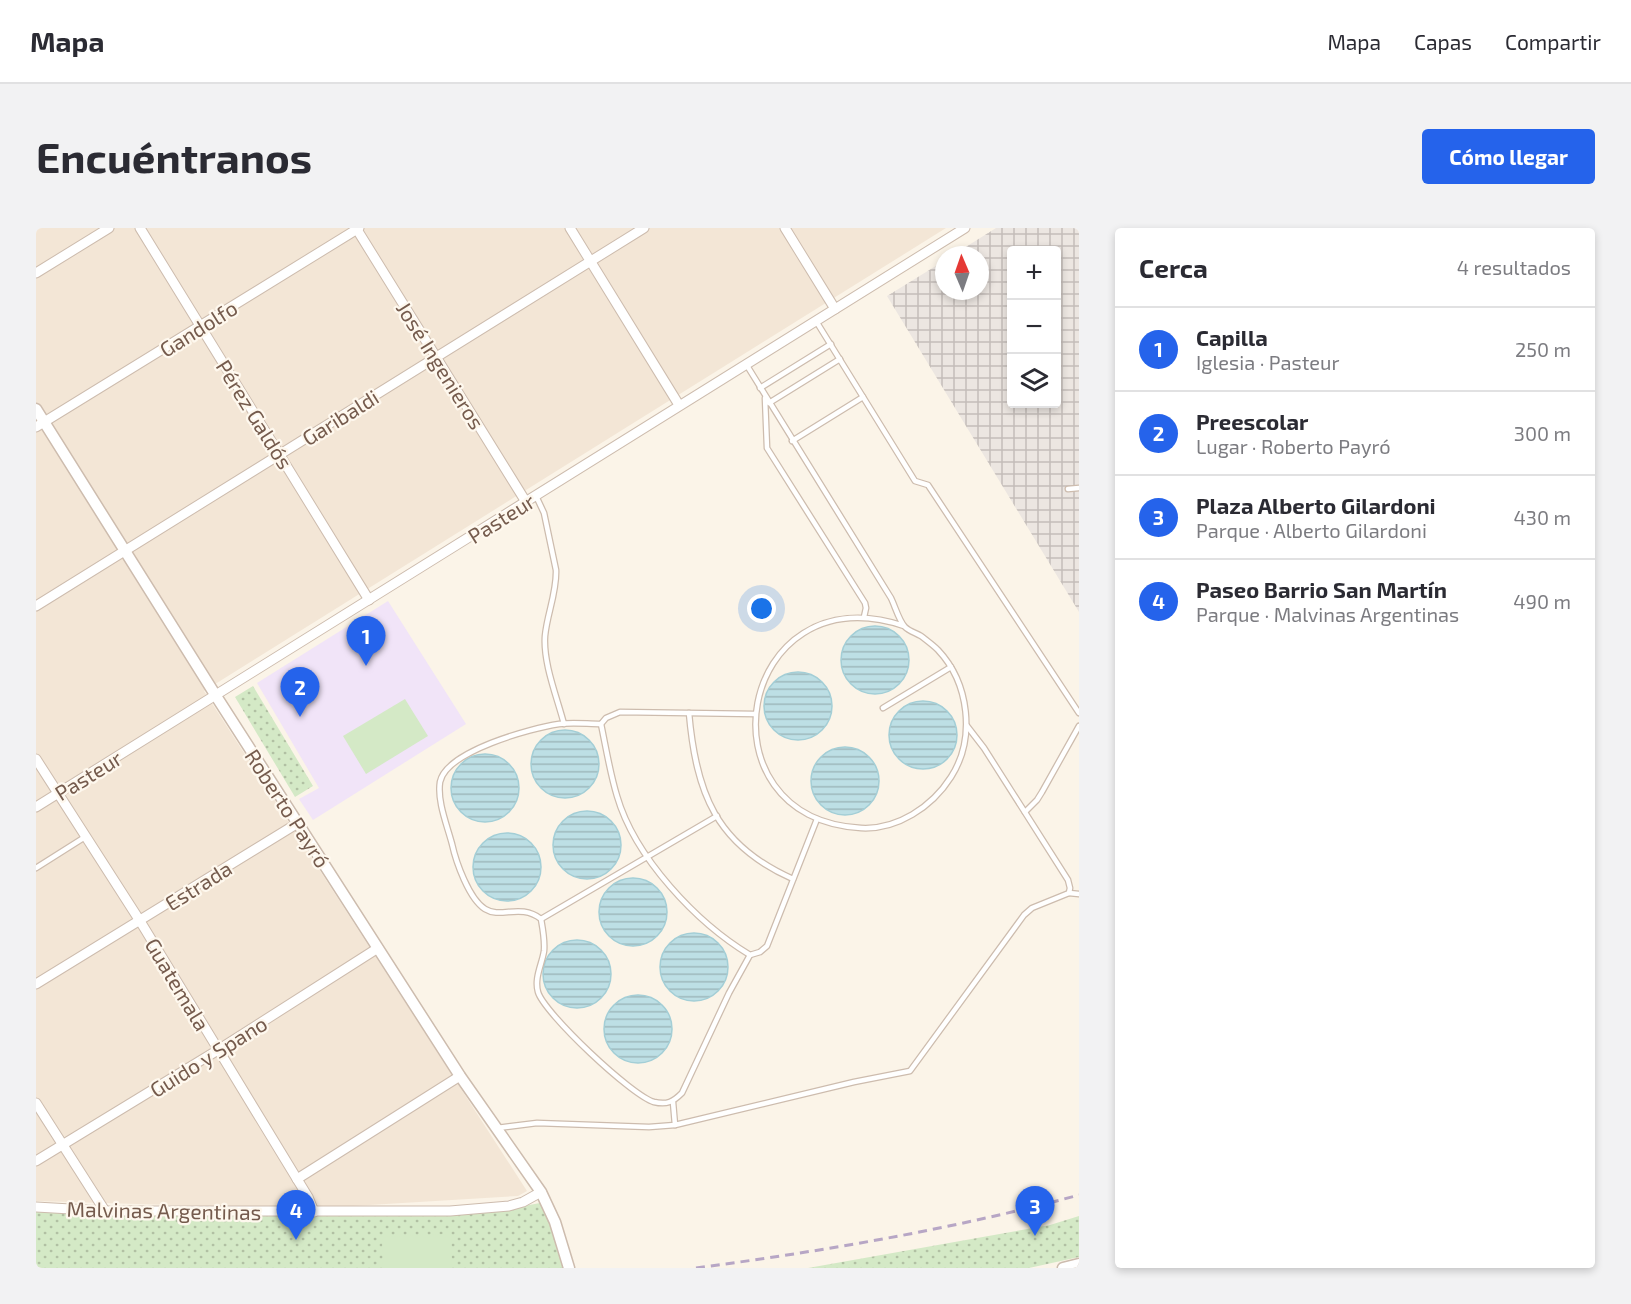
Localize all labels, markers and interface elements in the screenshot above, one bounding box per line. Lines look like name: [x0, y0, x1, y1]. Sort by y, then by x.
text: Mapa: [30, 24, 104, 58]
text: Mapa: [1327, 29, 1381, 54]
text: Capas: [1414, 29, 1472, 54]
text: Compartir: [1505, 29, 1601, 54]
button: Cómo llegar: [1422, 129, 1595, 184]
text: Encuéntranos: [36, 131, 312, 181]
north arrow: [935, 246, 989, 300]
map controls: [1007, 246, 1061, 408]
button: +: [1007, 246, 1061, 300]
text: Cerca: [1139, 252, 1208, 283]
text: 4 resultados: [1457, 255, 1571, 279]
street label: Gandolfo: [155, 294, 241, 362]
street label: José Ingenieros: [392, 297, 490, 433]
button: −: [1007, 300, 1061, 354]
text: Capilla: [1196, 324, 1268, 350]
text: 1: [1154, 337, 1163, 361]
text: 250 m: [1515, 337, 1571, 361]
text: Iglesia · Pasteur: [1196, 350, 1339, 374]
button: layers: [1007, 354, 1061, 408]
street label: Pérez Galdós: [212, 355, 298, 473]
street label: Garibaldi: [297, 384, 383, 450]
text: Preescolar: [1196, 408, 1309, 434]
text: 2: [1153, 421, 1164, 445]
text: 300 m: [1514, 421, 1571, 445]
text: Lugar · Roberto Payró: [1196, 434, 1391, 458]
street label: Pasteur: [463, 487, 540, 548]
text: Plaza Alberto Gilardoni: [1196, 492, 1436, 518]
text: 3: [1153, 505, 1164, 529]
text: 430 m: [1514, 505, 1571, 529]
text: Parque · Alberto Gilardoni: [1196, 518, 1427, 542]
text: Paseo Barrio San Martín: [1196, 576, 1447, 602]
text: 4: [1152, 589, 1165, 613]
text: 490 m: [1513, 589, 1571, 613]
your location: [747, 594, 776, 623]
text: Parque · Malvinas Argentinas: [1196, 602, 1459, 626]
pin: 1: [346, 616, 386, 666]
pin: 2: [280, 668, 320, 717]
street label: Pasteur: [50, 744, 127, 805]
street label: Roberto Payró: [240, 744, 336, 872]
street label: Estrada: [160, 855, 236, 915]
street label: Guatemala: [141, 933, 215, 1035]
street label: Guido y Spano: [145, 1010, 271, 1102]
pin: 3: [1016, 1186, 1054, 1236]
pin: 4: [276, 1190, 316, 1240]
street label: Malvinas Argentinas: [66, 1196, 262, 1224]

